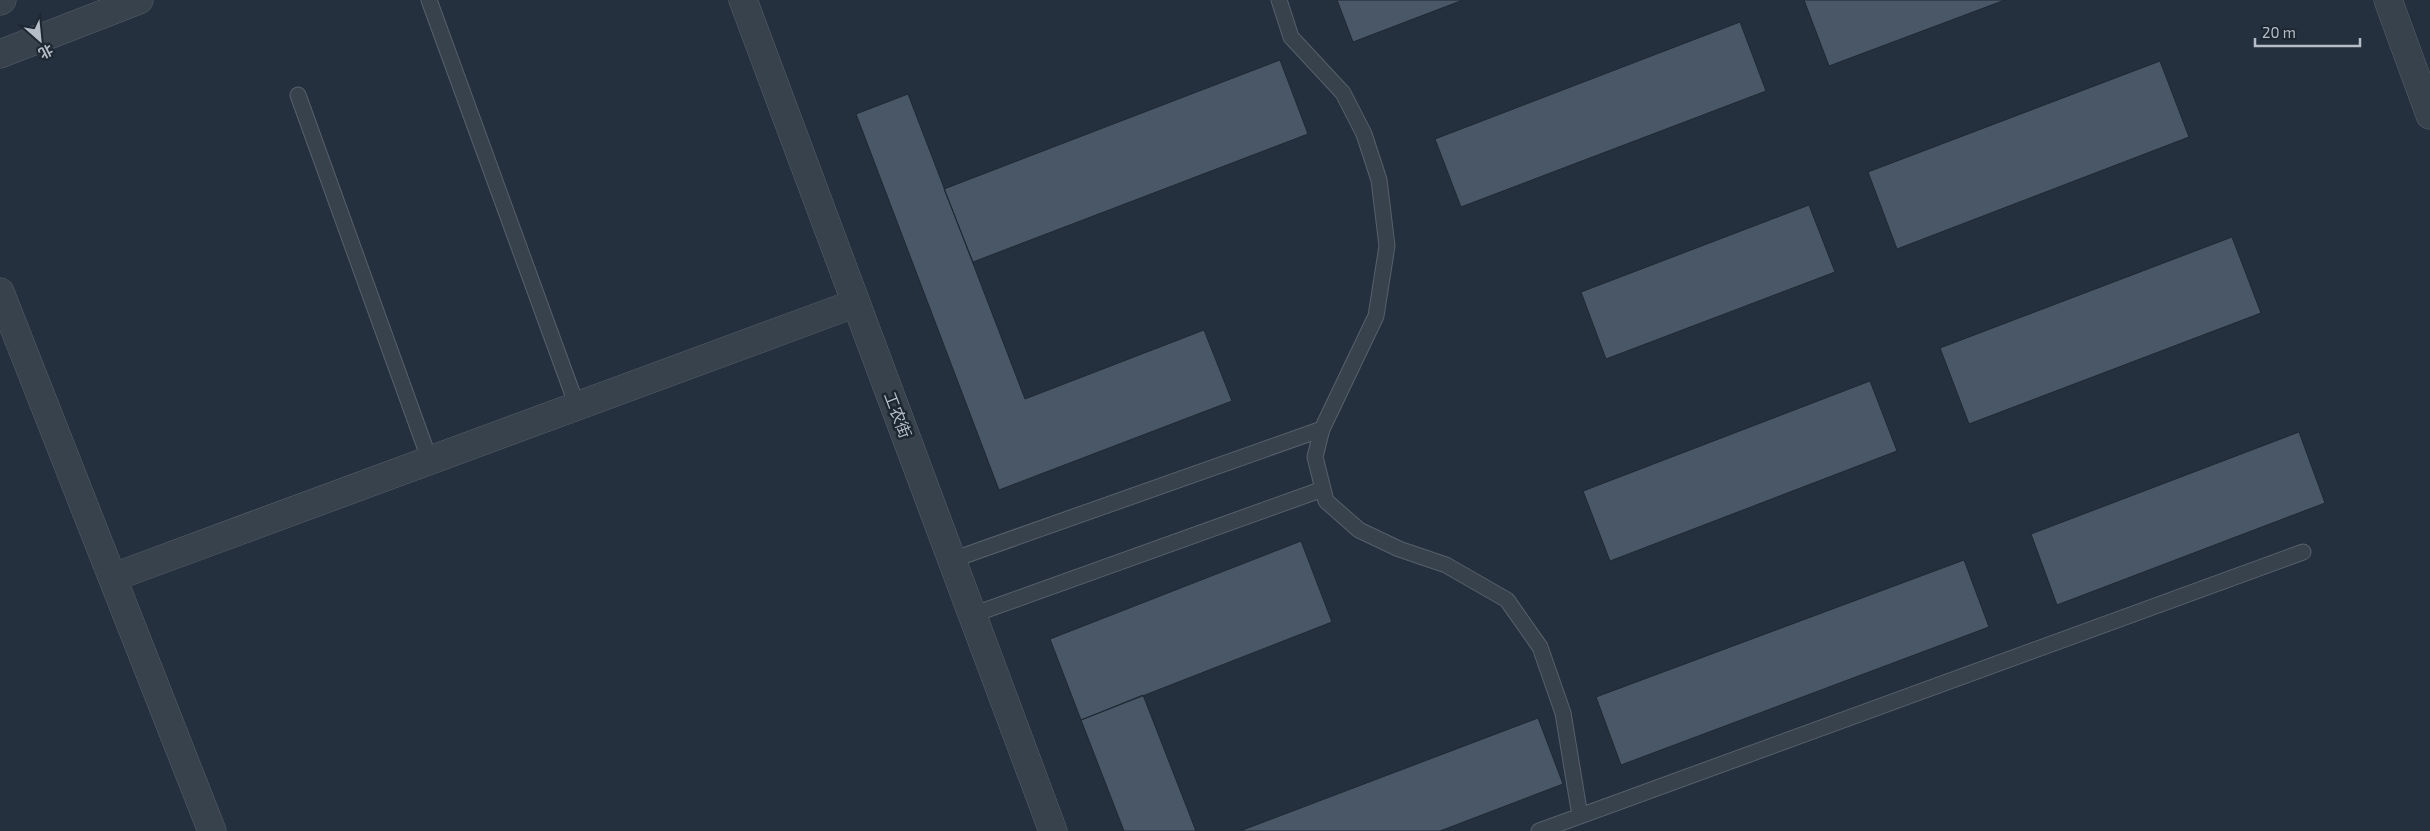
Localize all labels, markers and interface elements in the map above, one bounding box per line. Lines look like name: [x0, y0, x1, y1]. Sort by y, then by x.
north arrow: [15, 15, 65, 65]
scale bar: [2255, 15, 2360, 47]
text: 20 m: [2262, 23, 2296, 41]
text: 北: [36, 41, 56, 63]
street label: 工农街: [881, 389, 916, 441]

